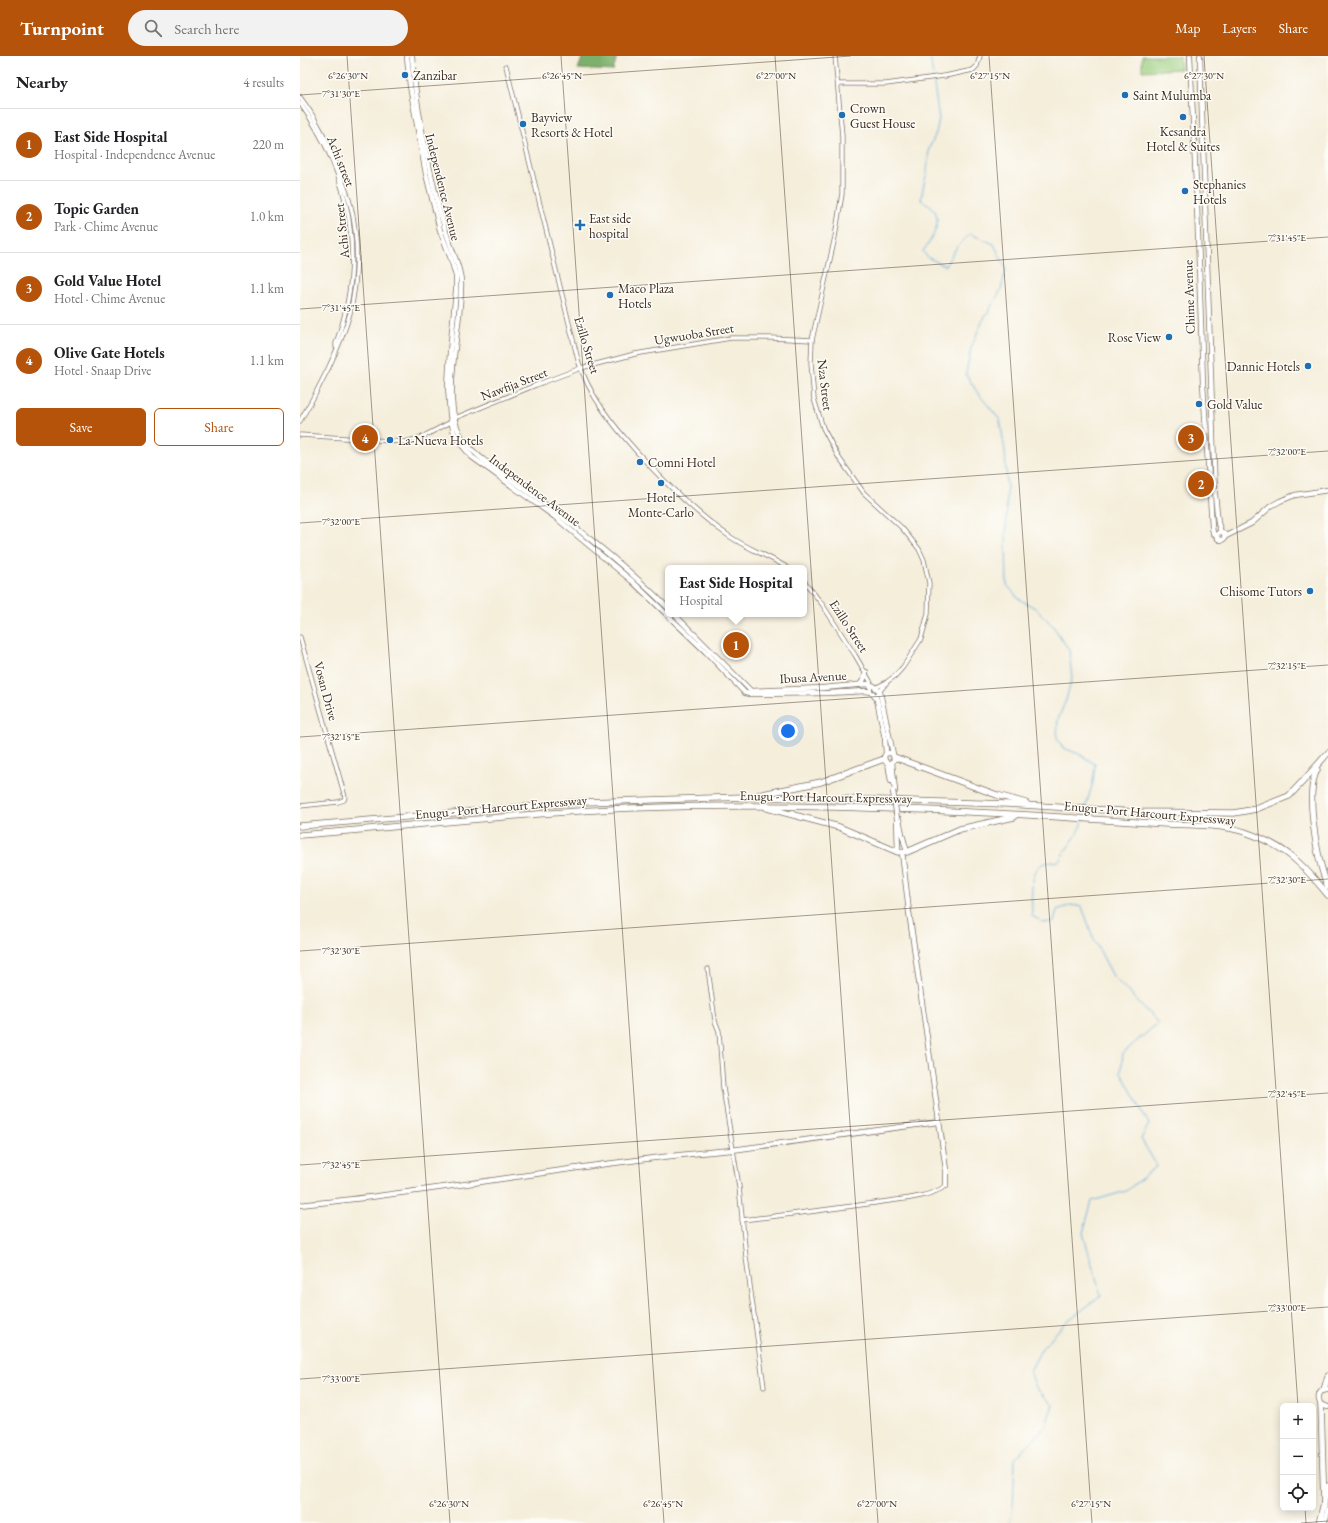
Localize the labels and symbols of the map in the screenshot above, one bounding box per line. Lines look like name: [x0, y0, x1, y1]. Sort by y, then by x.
place label: Zanzibar: [413, 67, 458, 84]
text: 6°26'30"N: [328, 69, 368, 82]
text: 6°26'45"N: [542, 69, 582, 82]
text: 6°27'00"N: [756, 69, 796, 82]
text: 6°27'15"N: [970, 69, 1010, 82]
text: 6°27'30"N: [1184, 69, 1224, 82]
marker: Zanzibar: [400, 70, 410, 80]
text: 7°31'30"E: [322, 87, 360, 100]
place label: Saint Mulumba: [1133, 87, 1212, 104]
marker: Saint Mulumba: [1120, 90, 1130, 100]
place label: Crown Guest House: [850, 100, 915, 132]
place label: Bayview Resorts & Hotel: [531, 109, 613, 141]
marker: Crown Guest House: [837, 110, 847, 120]
marker: Kesandra Hotel & Suites: [1178, 112, 1188, 122]
marker: Bayview Resorts & Hotel: [518, 119, 528, 129]
place label: Kesandra Hotel & Suites: [1146, 123, 1220, 155]
street label: Achi street: [323, 132, 359, 189]
street label: Independence Avenue: [421, 132, 465, 242]
place label: Stephanies Hotels: [1193, 176, 1246, 208]
marker: Stephanies Hotels: [1180, 186, 1190, 196]
street label: Achi Street: [331, 203, 353, 260]
place label: East side hospital: [589, 210, 631, 242]
marker: East side hospital: [574, 219, 586, 231]
text: 7°31'45"E: [1268, 231, 1306, 244]
street label: Chime Avenue: [1179, 260, 1199, 334]
place label: Maco Plaza Hotels: [618, 280, 675, 312]
marker: Maco Plaza Hotels: [605, 290, 615, 300]
text: 7°31'45"E: [322, 301, 360, 314]
street label: Ezillo Street: [570, 314, 604, 376]
street label: Ugwuoba Street: [653, 319, 735, 349]
place label: Rose View: [1108, 329, 1161, 346]
marker: Rose View: [1164, 332, 1174, 342]
street label: Nza Street: [813, 358, 837, 412]
place label: Dannic Hotels: [1227, 358, 1300, 375]
marker: Dannic Hotels: [1303, 361, 1313, 371]
street label: Nawfija Street: [478, 363, 550, 405]
place label: Gold Value: [1207, 396, 1263, 413]
marker: Gold Value: [1194, 399, 1204, 409]
pin: 4: [352, 423, 378, 453]
pin: 3: [1178, 423, 1204, 453]
place label: La-Nueva Hotels: [398, 432, 483, 449]
marker: La-Nueva Hotels: [385, 435, 395, 445]
text: 7°32'00"E: [1268, 445, 1306, 458]
street label: Independence Avenue: [486, 450, 584, 530]
place label: Comni Hotel: [648, 454, 716, 471]
marker: Comni Hotel: [635, 457, 645, 467]
pin: 2: [1188, 469, 1214, 499]
marker: Hotel Monte-Carlo: [656, 478, 666, 488]
place label: Hotel Monte-Carlo: [628, 489, 694, 521]
text: 7°32'00"E: [322, 515, 360, 528]
place label: Chisome Tutors: [1220, 583, 1302, 600]
marker: Chisome Tutors: [1305, 586, 1315, 596]
street label: Ezillo Street: [826, 597, 872, 655]
pin: 1: [723, 630, 749, 660]
text: 7°32'15"E: [1268, 659, 1306, 672]
street label: Vosan Drive: [310, 660, 342, 722]
street label: Ibusa Avenue: [779, 667, 847, 687]
your location: [778, 721, 798, 741]
text: 7°32'15"E: [322, 730, 360, 743]
street label: Enugu - Port Harcourt Expressway: [740, 787, 913, 807]
street label: Enugu - Port Harcourt Expressway: [414, 791, 588, 823]
street label: Enugu - Port Harcourt Expressway: [1063, 797, 1237, 829]
text: 7°32'30"E: [1268, 873, 1306, 886]
text: 7°32'30"E: [322, 944, 360, 957]
text: 7°32'45"E: [1268, 1087, 1306, 1100]
text: 7°32'45"E: [322, 1158, 360, 1171]
text: 7°33'00"E: [1268, 1301, 1306, 1314]
text: 7°33'00"E: [322, 1372, 360, 1385]
text: 6°26'30"N: [429, 1497, 469, 1510]
text: 6°26'45"N: [643, 1497, 683, 1510]
text: 6°27'00"N: [857, 1497, 897, 1510]
text: 6°27'15"N: [1071, 1497, 1111, 1510]

